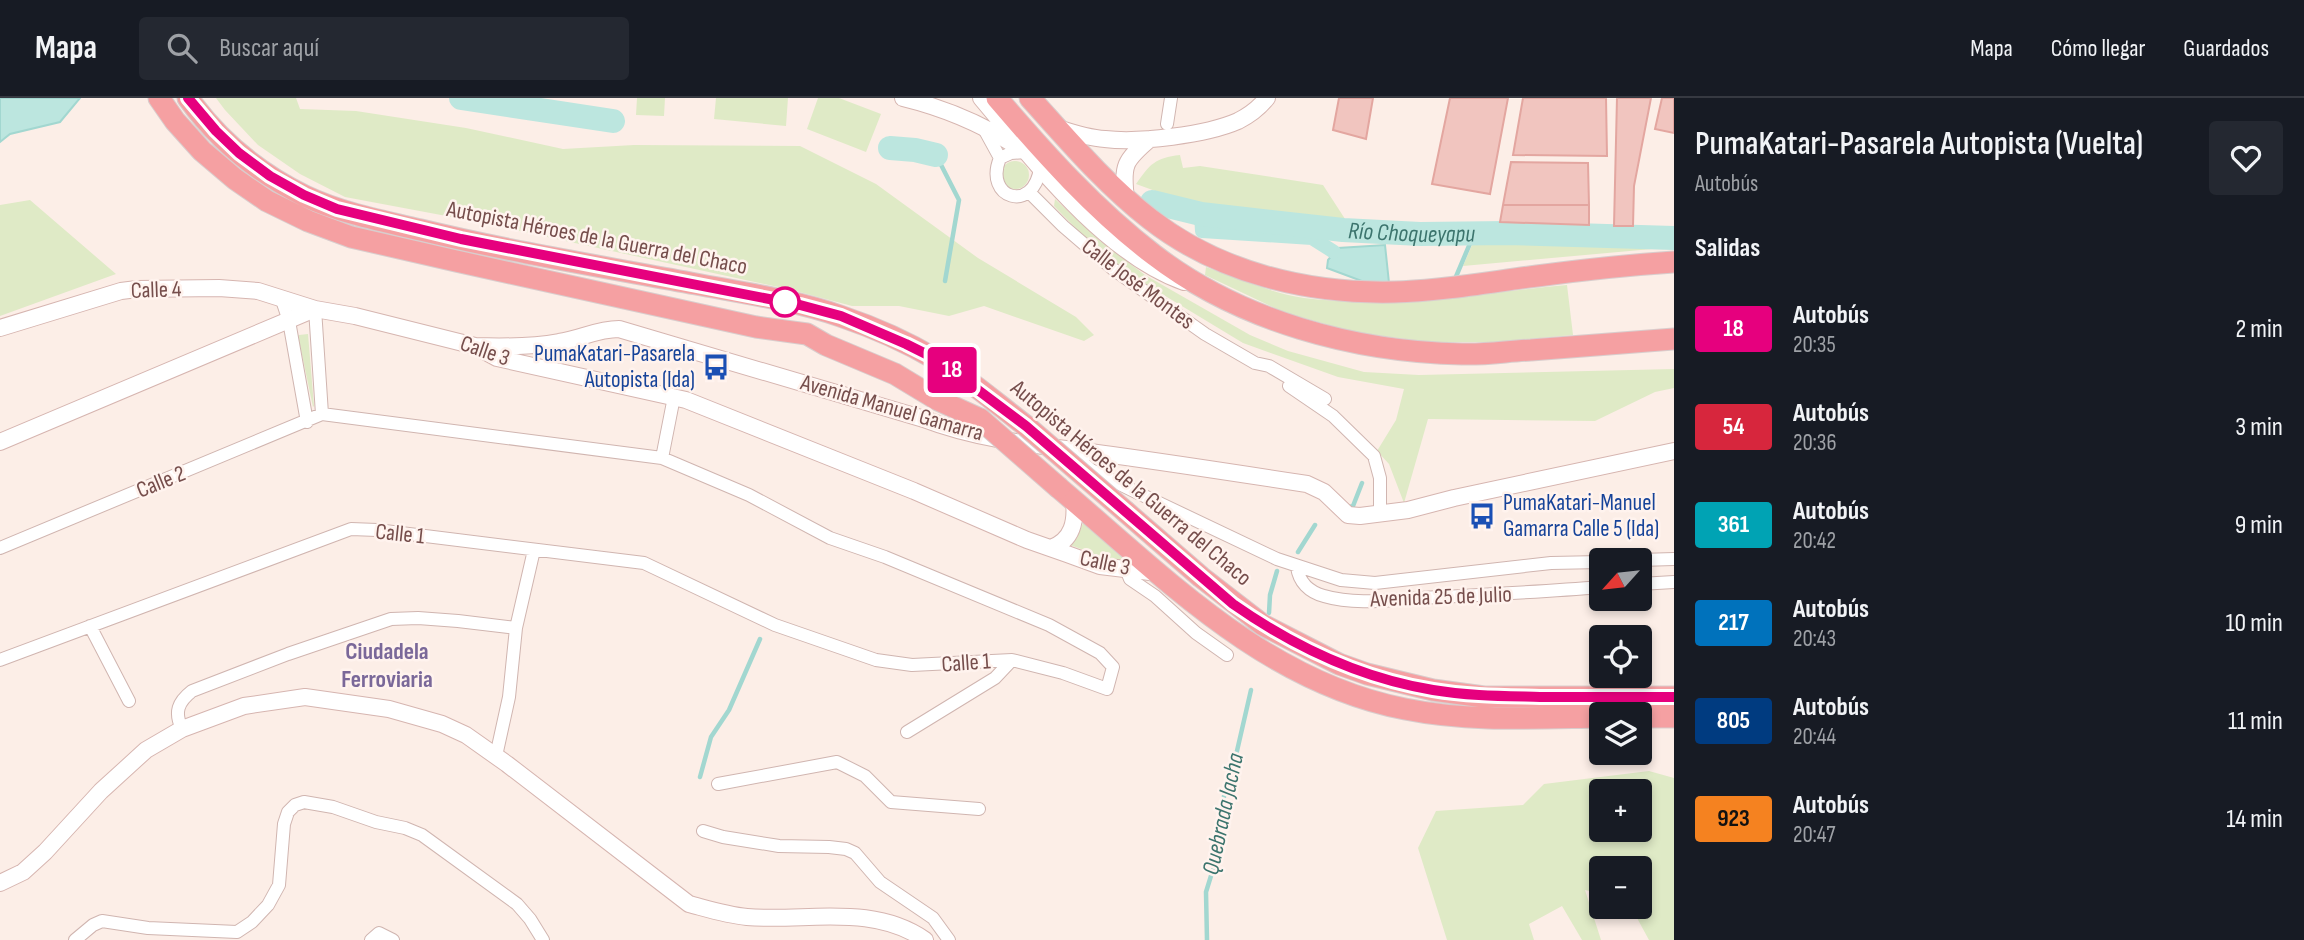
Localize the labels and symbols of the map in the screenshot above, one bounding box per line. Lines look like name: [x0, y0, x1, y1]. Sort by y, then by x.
street label: Autopista Héroes de la Guerra del Chaco: [443, 195, 750, 281]
water label: Río Choqueyapu: [1347, 216, 1475, 249]
street label: Calle José Montes: [1076, 232, 1200, 336]
street label: Calle 4: [130, 275, 182, 305]
unlabelled marker: [770, 287, 800, 317]
street label: Calle 3: [456, 330, 514, 372]
place label: PumaKatari-Pasarela Autopista (Ida): [534, 340, 695, 394]
line badge: 18: [920, 347, 984, 393]
bus stop icon: PumaKatari-Pasarela Autopista (Ida): [701, 352, 731, 382]
street label: Avenida Manuel Gamarra: [797, 368, 986, 447]
street label: Autopista Héroes de la Guerra del Chaco: [1004, 373, 1257, 592]
street label: Calle 2: [132, 460, 190, 504]
place label: PumaKatari-Manuel Gamarra Calle 5 (Ida): [1503, 489, 1659, 543]
bus stop icon: PumaKatari-Manuel Gamarra Calle 5 (Ida): [1467, 501, 1497, 531]
street label: Calle 1: [374, 518, 426, 550]
street label: Calle 3: [1077, 544, 1133, 582]
north arrow: [1589, 548, 1652, 611]
street label: Avenida 25 de Julio: [1369, 581, 1512, 613]
district label: Ciudadela Ferroviaria: [341, 637, 433, 694]
street label: Calle 1: [941, 647, 991, 679]
water label: Quebrada Jacha: [1196, 750, 1250, 877]

